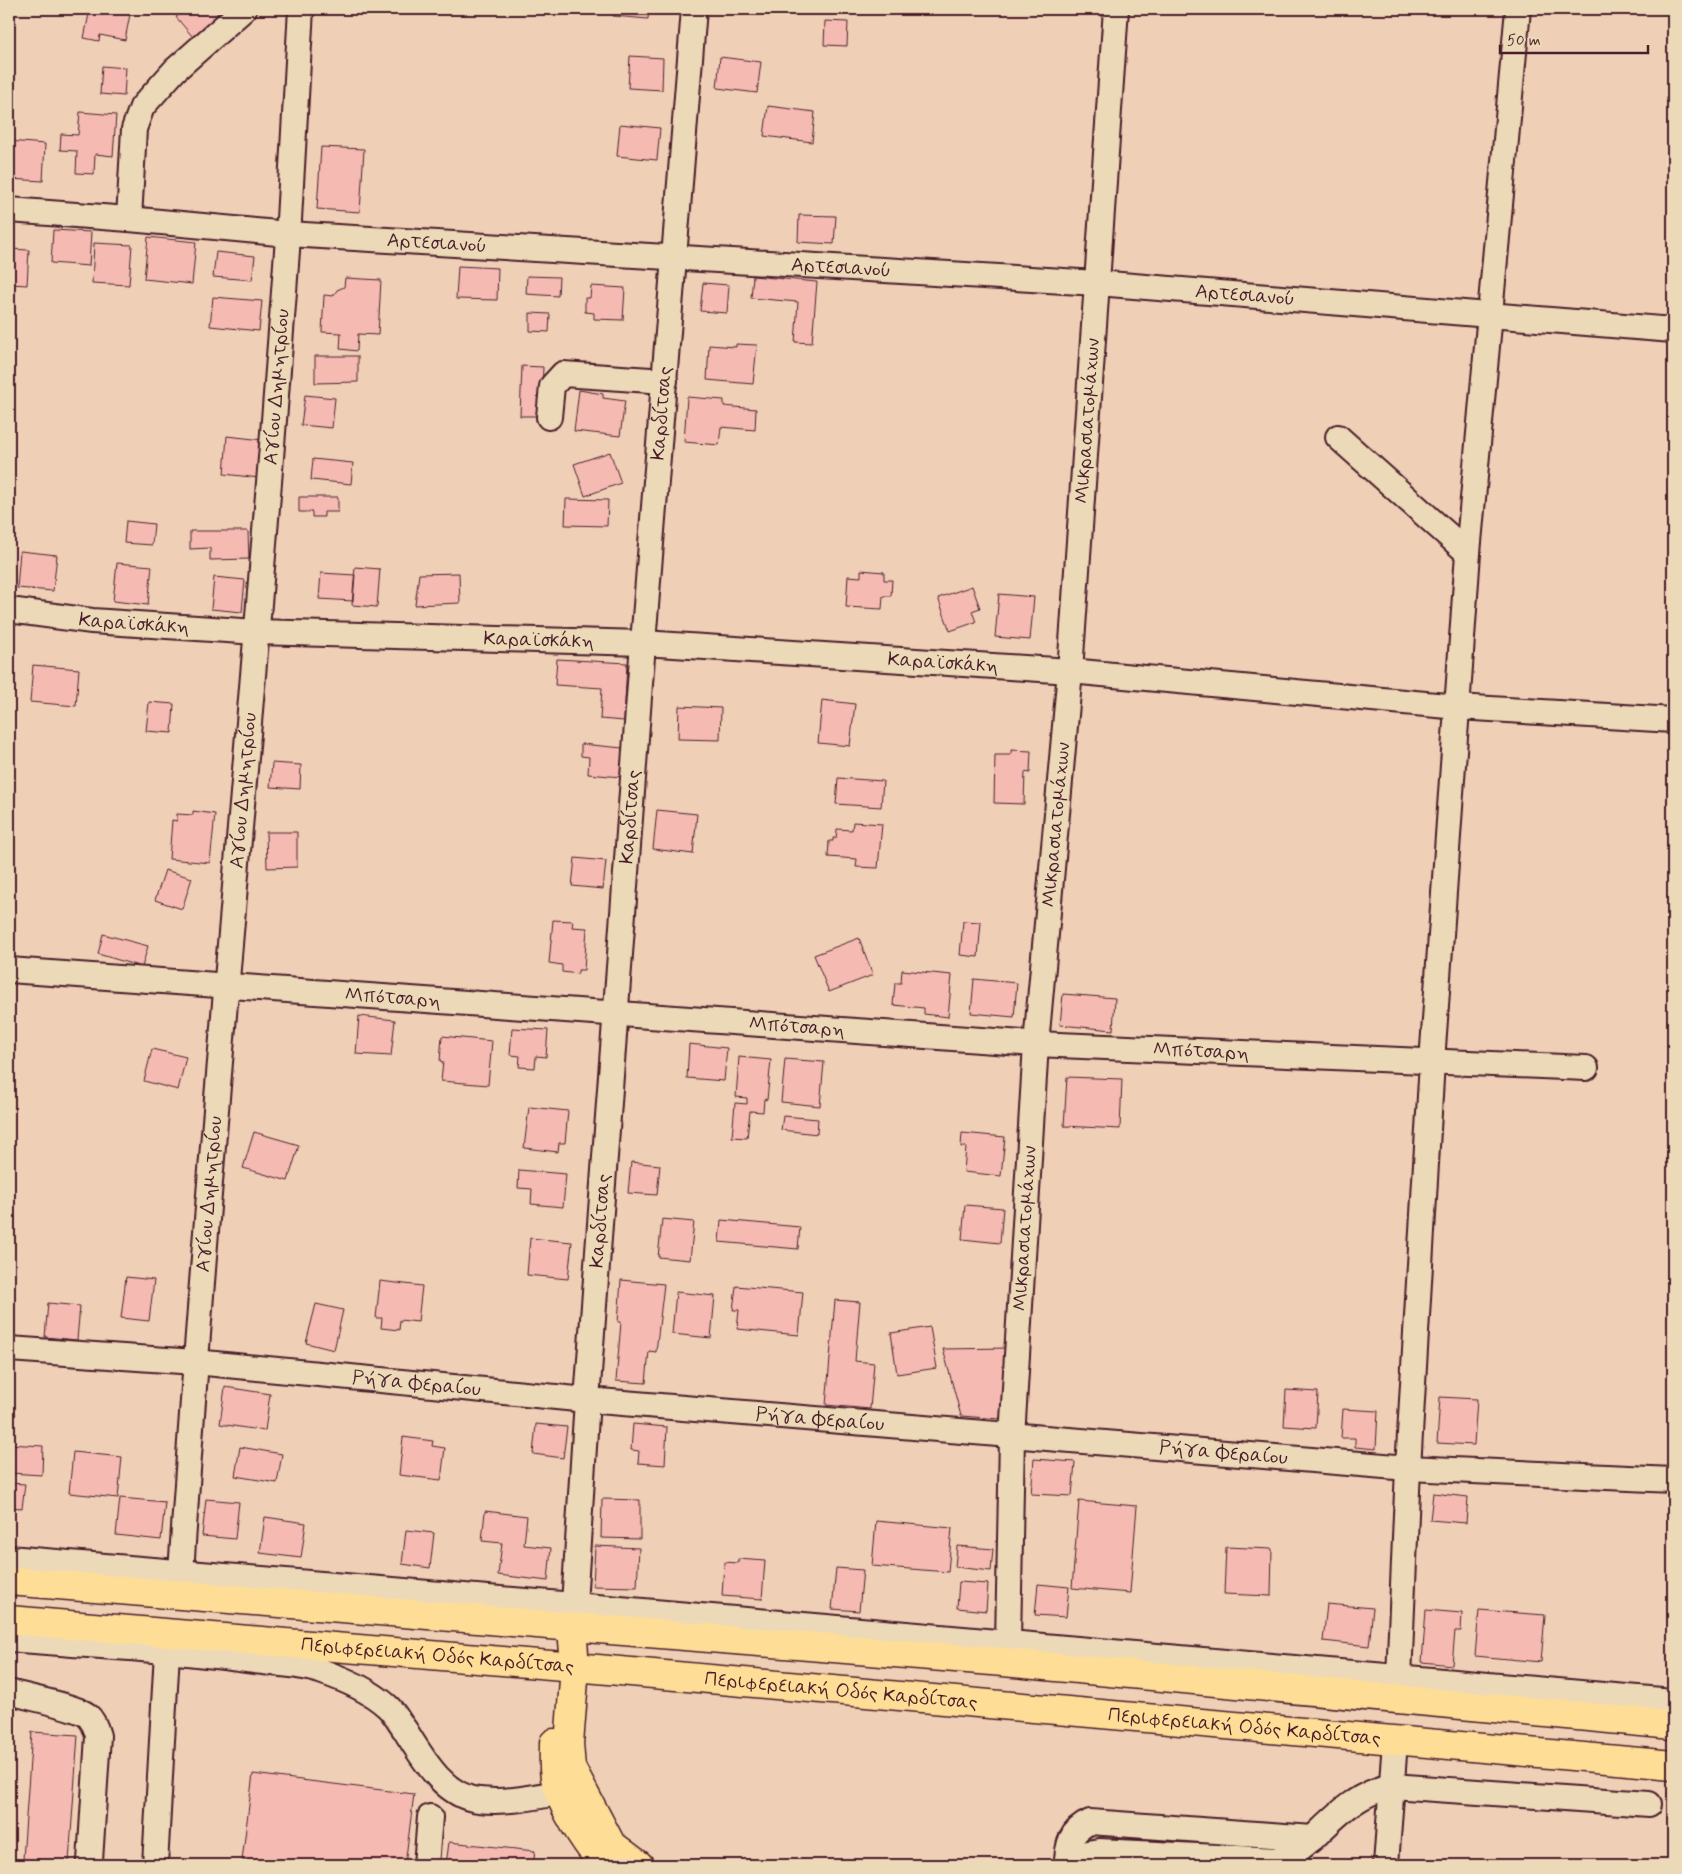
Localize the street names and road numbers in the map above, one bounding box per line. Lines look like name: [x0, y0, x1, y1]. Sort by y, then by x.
street label: Αρτεσιανού: [386, 227, 487, 259]
street label: Αρτεσιανού: [790, 251, 892, 284]
street label: Αρτεσιανού: [1194, 278, 1296, 313]
street label: Αγίου Δημητρίου: [257, 308, 296, 466]
street label: Μικρασιατομάχων: [1068, 337, 1107, 505]
street label: Καρδίτσας: [644, 365, 679, 461]
street label: Καραϊσκάκη: [77, 606, 190, 641]
street label: Καραϊσκάκη: [483, 625, 595, 655]
street label: Καραϊσκάκη: [887, 646, 999, 680]
street label: Αγίου Δημητρίου: [223, 711, 263, 870]
street label: Μικρασιατομάχων: [1035, 741, 1077, 909]
street label: Καρδίτσας: [613, 769, 647, 865]
street label: Μπότσαρη: [344, 981, 442, 1015]
street label: Μπότσαρη: [748, 1010, 846, 1044]
street label: Μπότσαρη: [1152, 1036, 1250, 1067]
street label: Αγίου Δημητρίου: [189, 1115, 229, 1273]
street label: Μικρασιατομάχων: [1006, 1145, 1043, 1312]
street label: Καρδίτσας: [583, 1173, 617, 1269]
street label: Ρήγα Φεραίου: [351, 1364, 482, 1403]
street label: Ρήγα Φεραίου: [755, 1401, 885, 1438]
street label: Ρήγα Φεραίου: [1158, 1434, 1289, 1471]
street label: Περιφερειακή Οδός Καρδίτσας: [300, 1631, 575, 1680]
street label: Περιφερειακή Οδός Καρδίτσας: [703, 1665, 979, 1716]
street label: Περιφερειακή Οδός Καρδίτσας: [1107, 1701, 1382, 1752]

